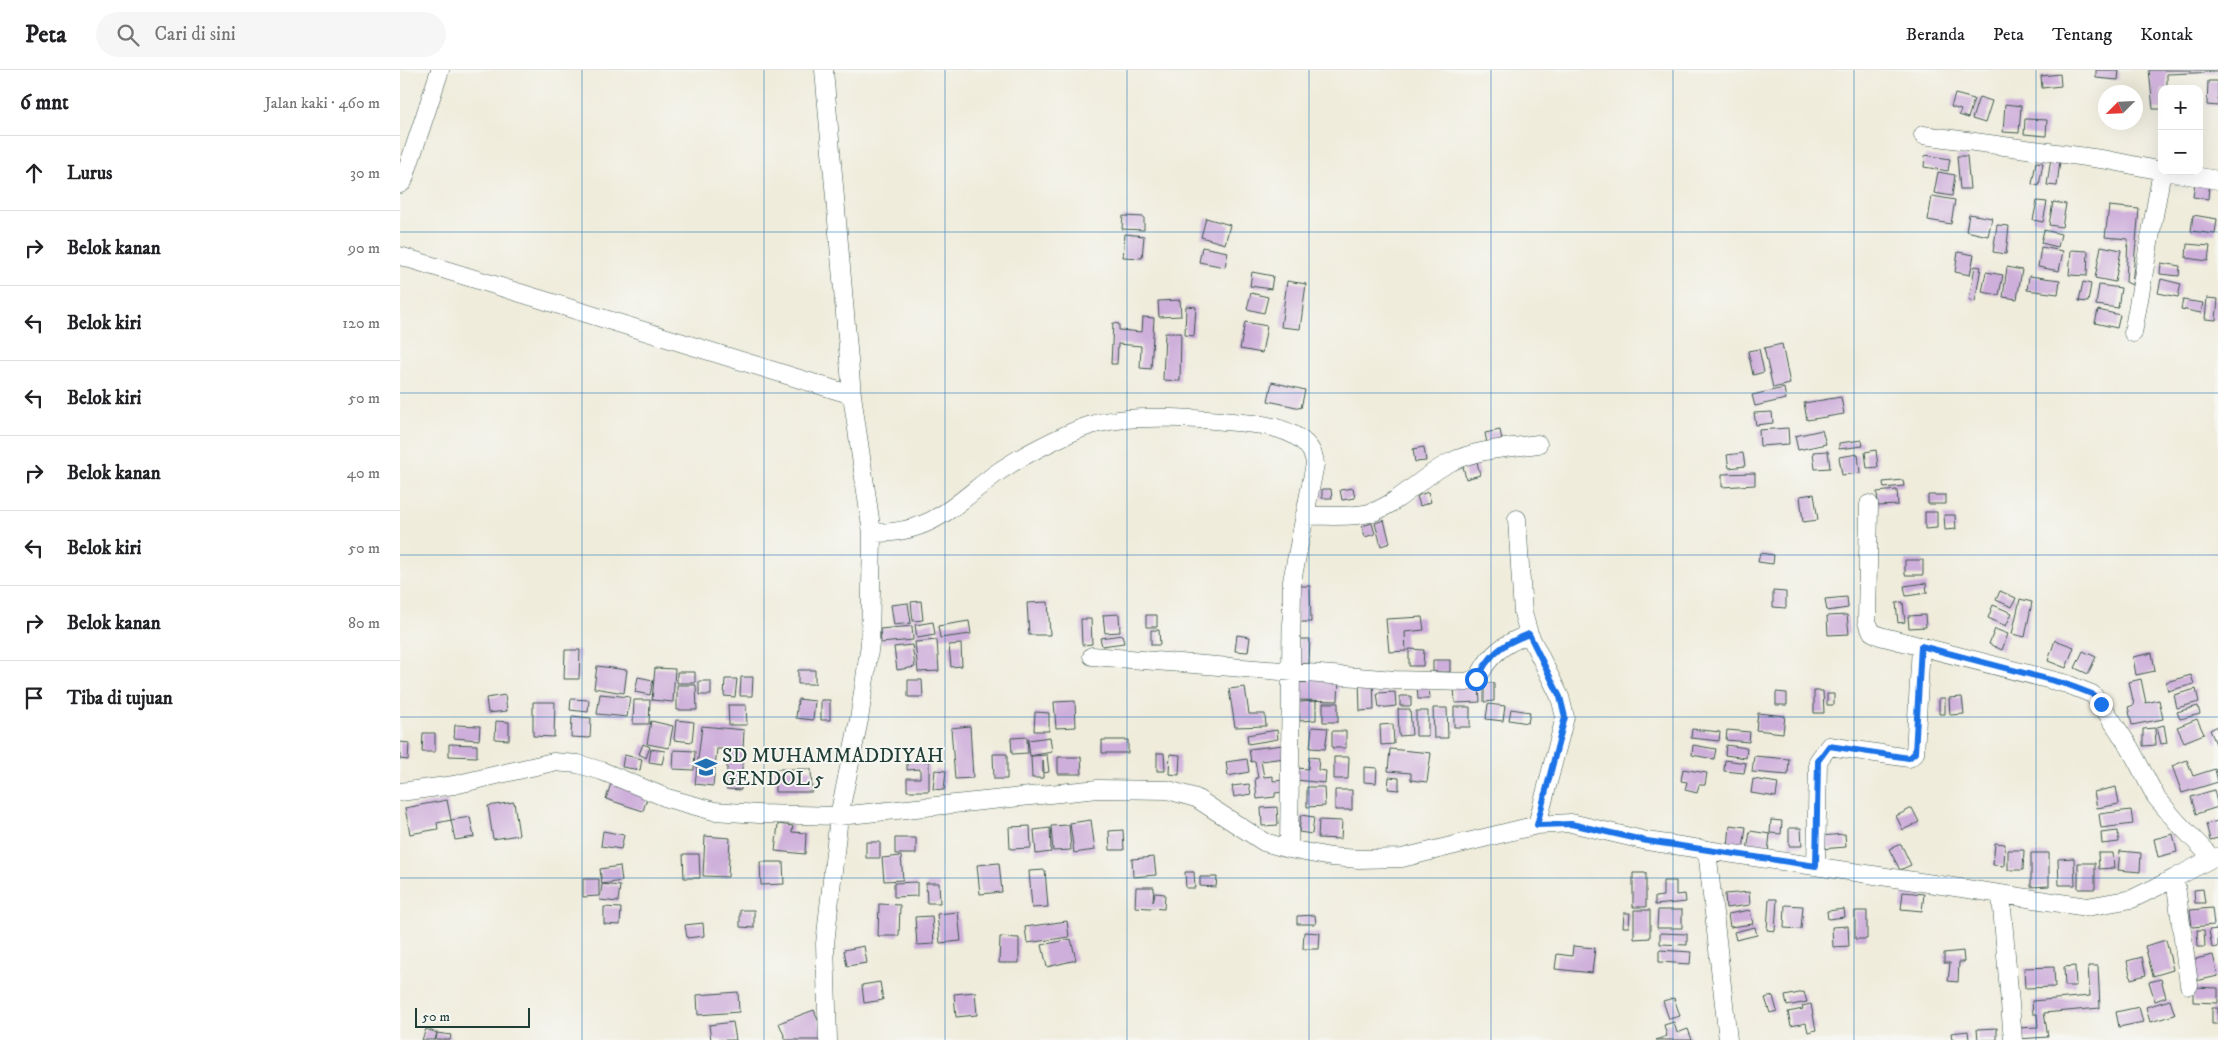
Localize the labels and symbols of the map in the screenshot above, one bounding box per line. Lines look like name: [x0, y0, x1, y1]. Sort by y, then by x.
north arrow: [2098, 85, 2143, 130]
route start: [1465, 668, 1488, 691]
route end: [2090, 693, 2113, 716]
place label: SD MUHAMMADDIYAH GENDOL 5: [722, 744, 944, 792]
school or university icon: SD MUHAMMADDIYAH GENDOL 5: [693, 754, 719, 780]
scale bar: [415, 1005, 530, 1028]

